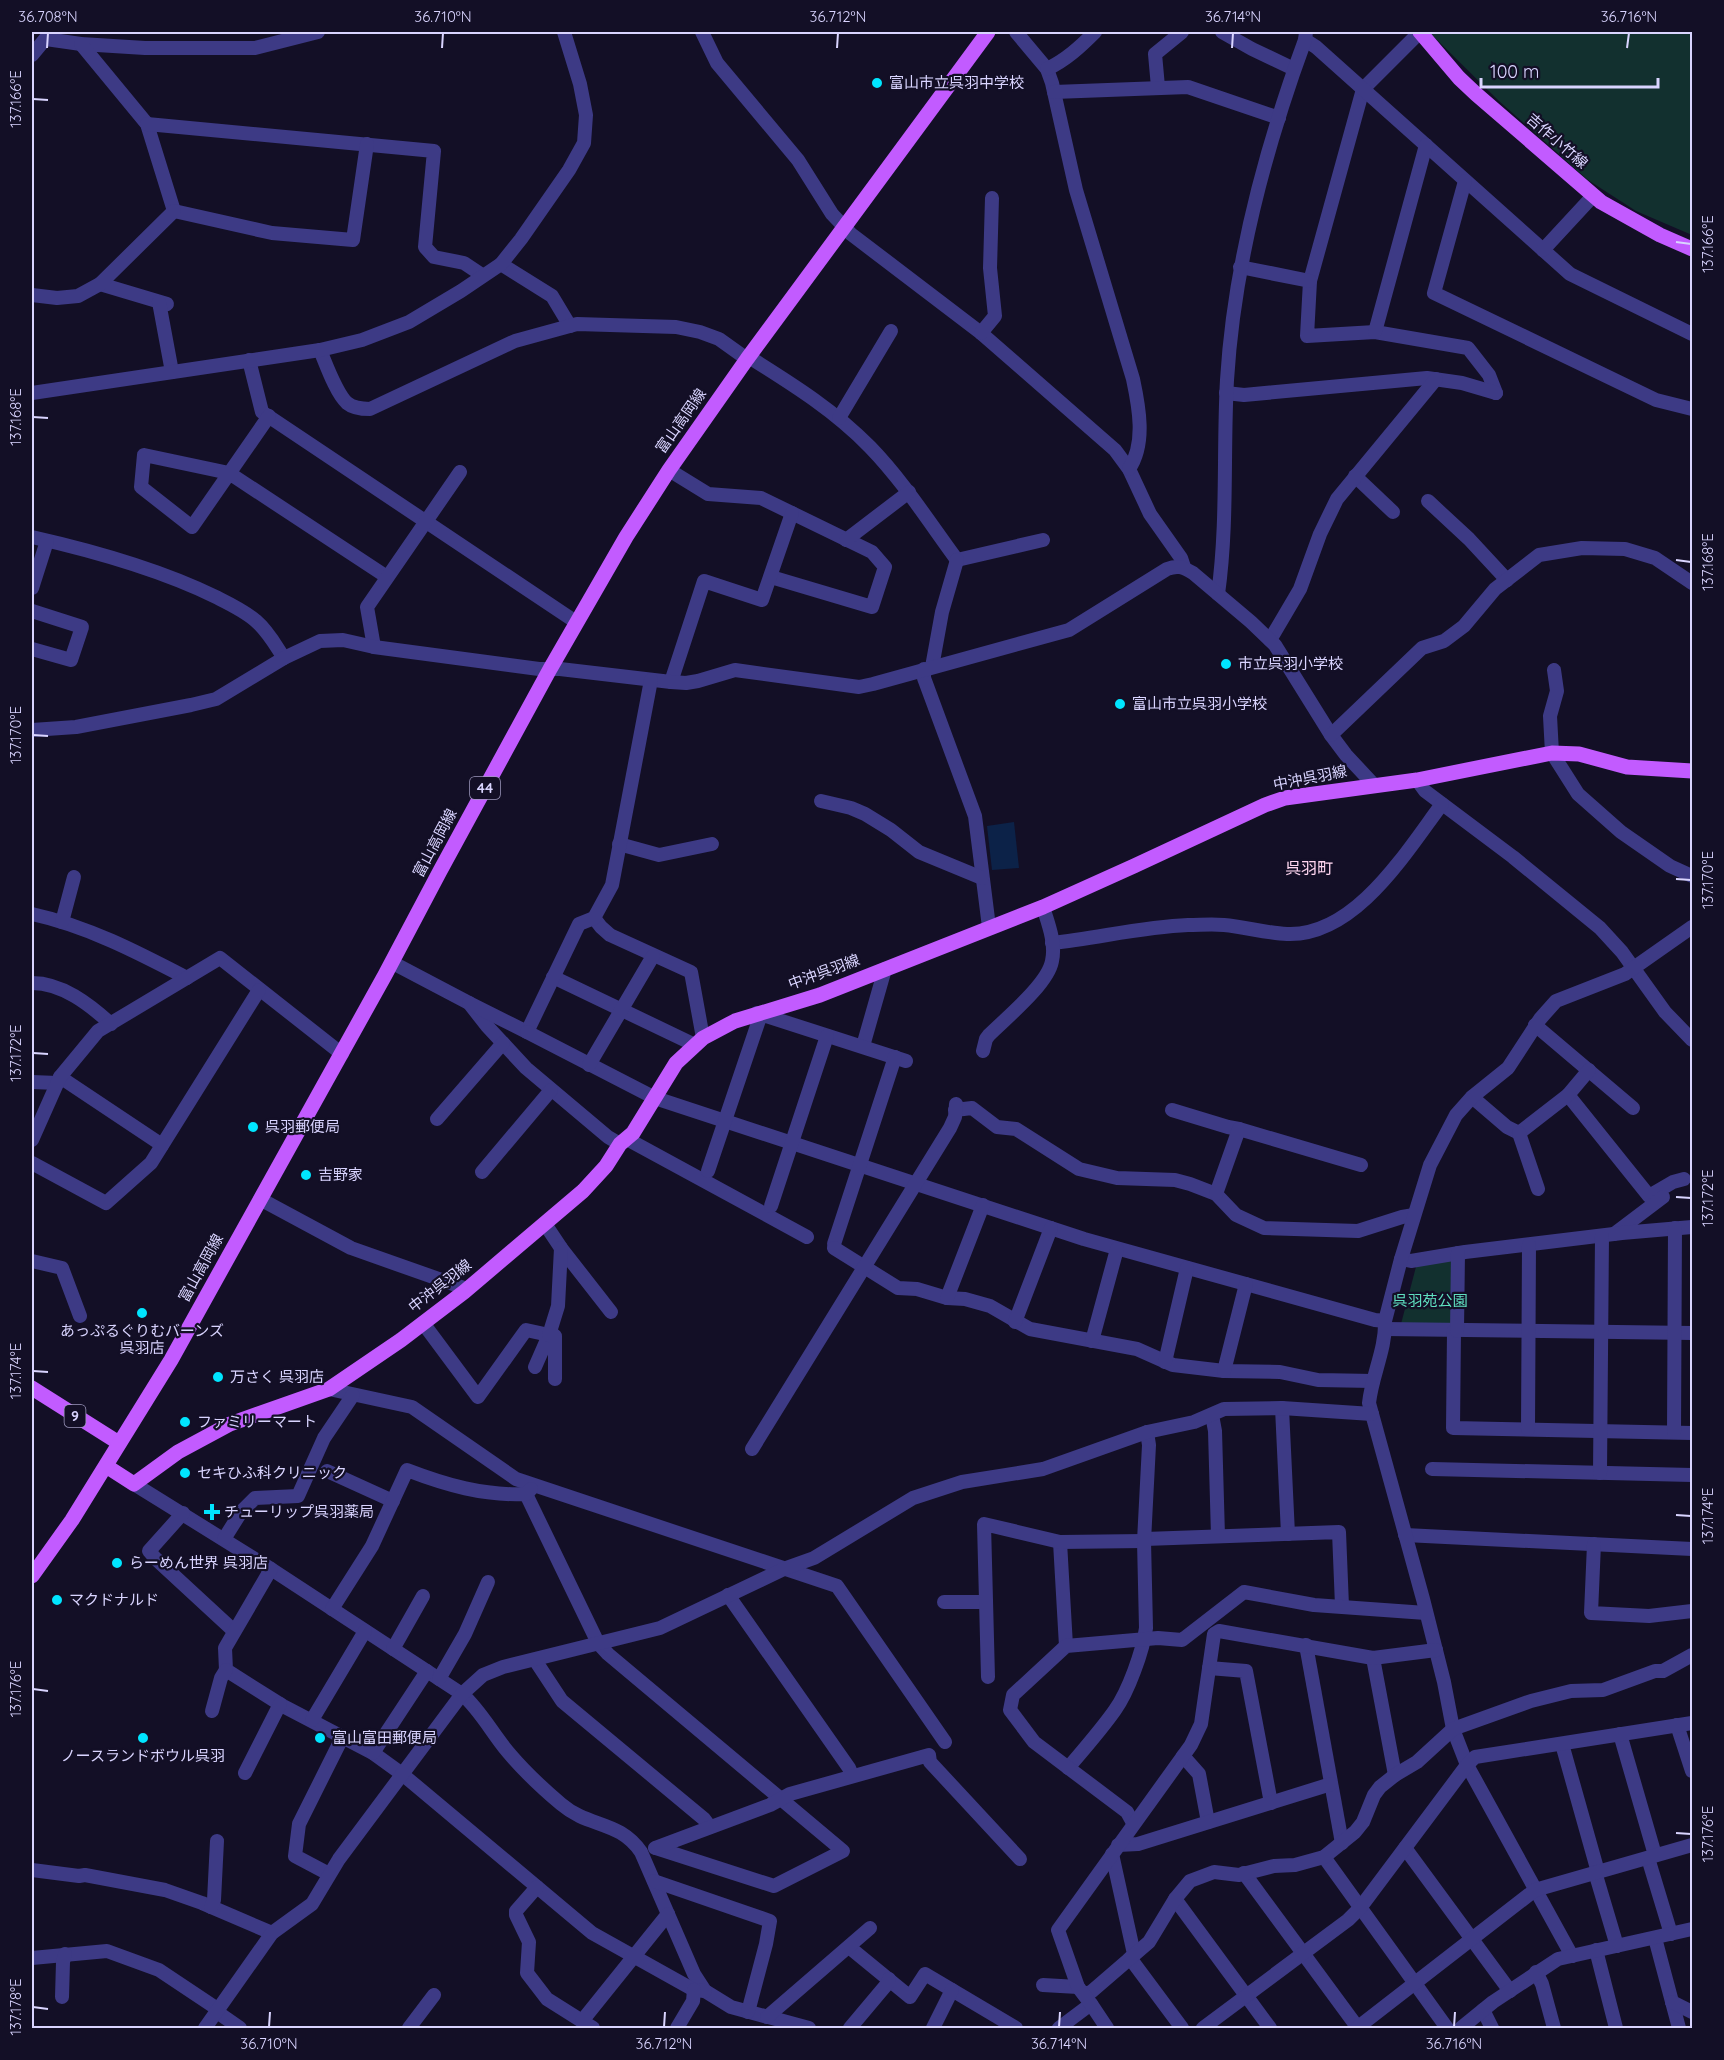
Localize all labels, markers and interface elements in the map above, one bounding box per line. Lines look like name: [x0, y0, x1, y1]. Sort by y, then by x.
text: 36.708°N: [18, 7, 78, 26]
text: 36.710°N: [414, 7, 472, 26]
text: 36.712°N: [810, 7, 866, 26]
text: 36.714°N: [1205, 7, 1261, 26]
text: 36.716°N: [1601, 7, 1657, 26]
scale bar: [1481, 51, 1658, 89]
text: 100 m: [1490, 60, 1539, 83]
text: 137.166°E: [6, 70, 25, 128]
place label: 富山市立呉羽中学校: [889, 73, 1024, 92]
marker: 富山市立呉羽中学校: [870, 76, 884, 90]
street label: 吉作小竹線: [1523, 109, 1592, 172]
text: 137.166°E: [1698, 215, 1717, 273]
street label: 富山高岡線: [651, 385, 710, 457]
text: 137.168°E: [6, 388, 25, 446]
text: 137.168°E: [1698, 533, 1717, 591]
place label: 市立呉羽小学校: [1238, 654, 1343, 673]
marker: 市立呉羽小学校: [1219, 657, 1233, 671]
place label: 富山市立呉羽小学校: [1132, 694, 1267, 713]
marker: 富山市立呉羽小学校: [1113, 697, 1127, 711]
text: 137.170°E: [6, 706, 25, 764]
street label: 中沖呉羽線: [1271, 761, 1349, 794]
road number: 44: [470, 777, 500, 799]
street label: 富山高岡線: [409, 805, 461, 880]
text: 137.170°E: [1698, 851, 1717, 909]
district label: 呉羽町: [1285, 858, 1333, 878]
street label: 中沖呉羽線: [785, 950, 862, 993]
text: 137.172°E: [6, 1024, 25, 1082]
place label: 呉羽郵便局: [265, 1117, 340, 1136]
marker: 呉羽郵便局: [246, 1120, 260, 1134]
place label: 吉野家: [318, 1165, 363, 1184]
marker: 吉野家: [299, 1168, 313, 1182]
text: 137.172°E: [1698, 1169, 1717, 1227]
street label: 富山高岡線: [174, 1230, 227, 1305]
street label: 中沖呉羽線: [404, 1255, 475, 1316]
park label: 呉羽苑公園: [1392, 1291, 1468, 1310]
marker: あっぷるぐりむバーンズ 呉羽店: [135, 1306, 149, 1320]
place label: あっぷるぐりむバーンズ 呉羽店: [60, 1321, 224, 1357]
text: 137.174°E: [6, 1343, 25, 1399]
place label: 万さく 呉羽店: [230, 1367, 324, 1386]
marker: 万さく 呉羽店: [211, 1370, 225, 1384]
road number: 9: [64, 1405, 86, 1427]
place label: ファミリーマート: [197, 1412, 317, 1431]
marker: ファミリーマート: [178, 1415, 192, 1429]
place label: セキひふ科クリニック: [197, 1463, 347, 1482]
marker: セキひふ科クリニック: [178, 1466, 192, 1480]
text: 137.174°E: [1698, 1488, 1717, 1544]
place label: チューリップ呉羽薬局: [224, 1502, 374, 1521]
marker: チューリップ呉羽薬局: [205, 1505, 219, 1519]
place label: らーめん世界 呉羽店: [129, 1553, 268, 1572]
marker: らーめん世界 呉羽店: [110, 1556, 124, 1570]
place label: マクドナルド: [69, 1590, 159, 1609]
marker: マクドナルド: [50, 1593, 64, 1607]
text: 137.176°E: [6, 1661, 25, 1717]
place label: 富山富田郵便局: [332, 1728, 437, 1747]
marker: ノースランドボウル呉羽: [136, 1731, 150, 1745]
marker: 富山富田郵便局: [313, 1731, 327, 1745]
place label: ノースランドボウル呉羽: [61, 1746, 225, 1765]
text: 137.176°E: [1698, 1806, 1717, 1862]
text: 137.178°E: [6, 1978, 25, 2036]
text: 36.710°N: [240, 2034, 298, 2053]
text: 36.712°N: [636, 2034, 692, 2053]
text: 36.714°N: [1031, 2034, 1087, 2053]
text: 36.716°N: [1426, 2034, 1482, 2053]

